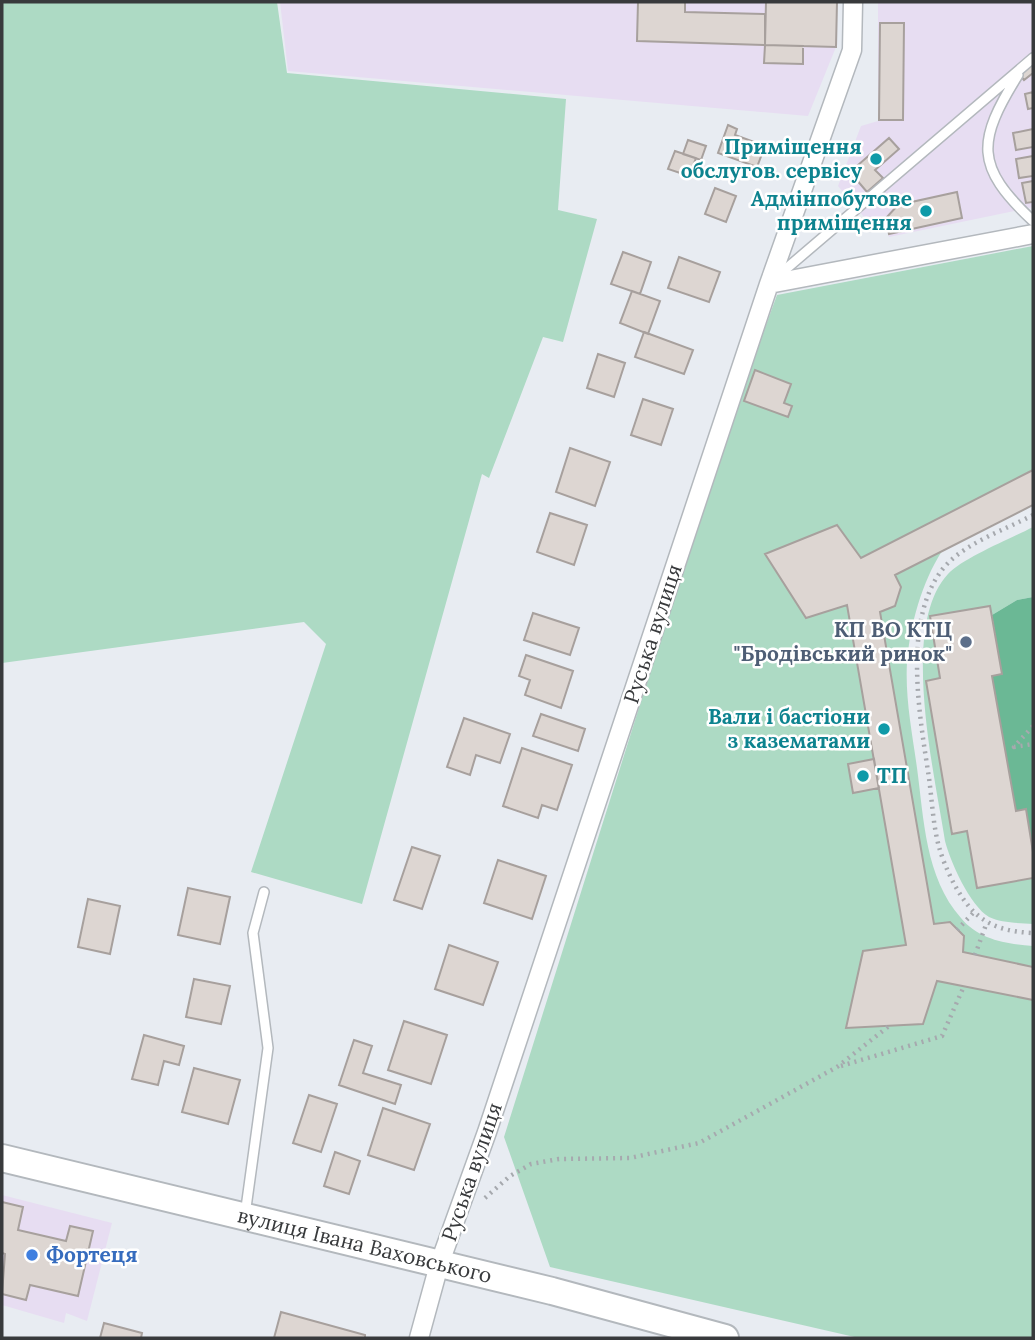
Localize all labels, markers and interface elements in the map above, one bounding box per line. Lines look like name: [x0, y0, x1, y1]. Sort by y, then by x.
place label: Приміщення обслугов. сервісу: [681, 133, 862, 184]
marker: Приміщення обслугов. сервісу: [868, 151, 884, 167]
place label: Адмінпобутове приміщення: [751, 185, 912, 236]
marker: Адмінпобутове приміщення: [918, 203, 934, 219]
street label: Руська вулиця: [617, 561, 688, 707]
place label: КП ВО КТЦ "Бродівський ринок": [734, 616, 952, 667]
marker: КП ВО КТЦ "Бродівський ринок": [958, 634, 974, 650]
place label: Вали і бастіони з казематами: [708, 703, 870, 754]
marker: Вали і бастіони з казематами: [876, 721, 892, 737]
place label: ТП: [877, 762, 907, 789]
marker: ТП: [855, 768, 871, 784]
street label: Руська вулиця: [435, 1099, 508, 1245]
street label: вулиця Івана Ваховського: [235, 1201, 495, 1289]
place label: Фортеця: [46, 1241, 138, 1268]
marker: Фортеця: [24, 1247, 40, 1263]

